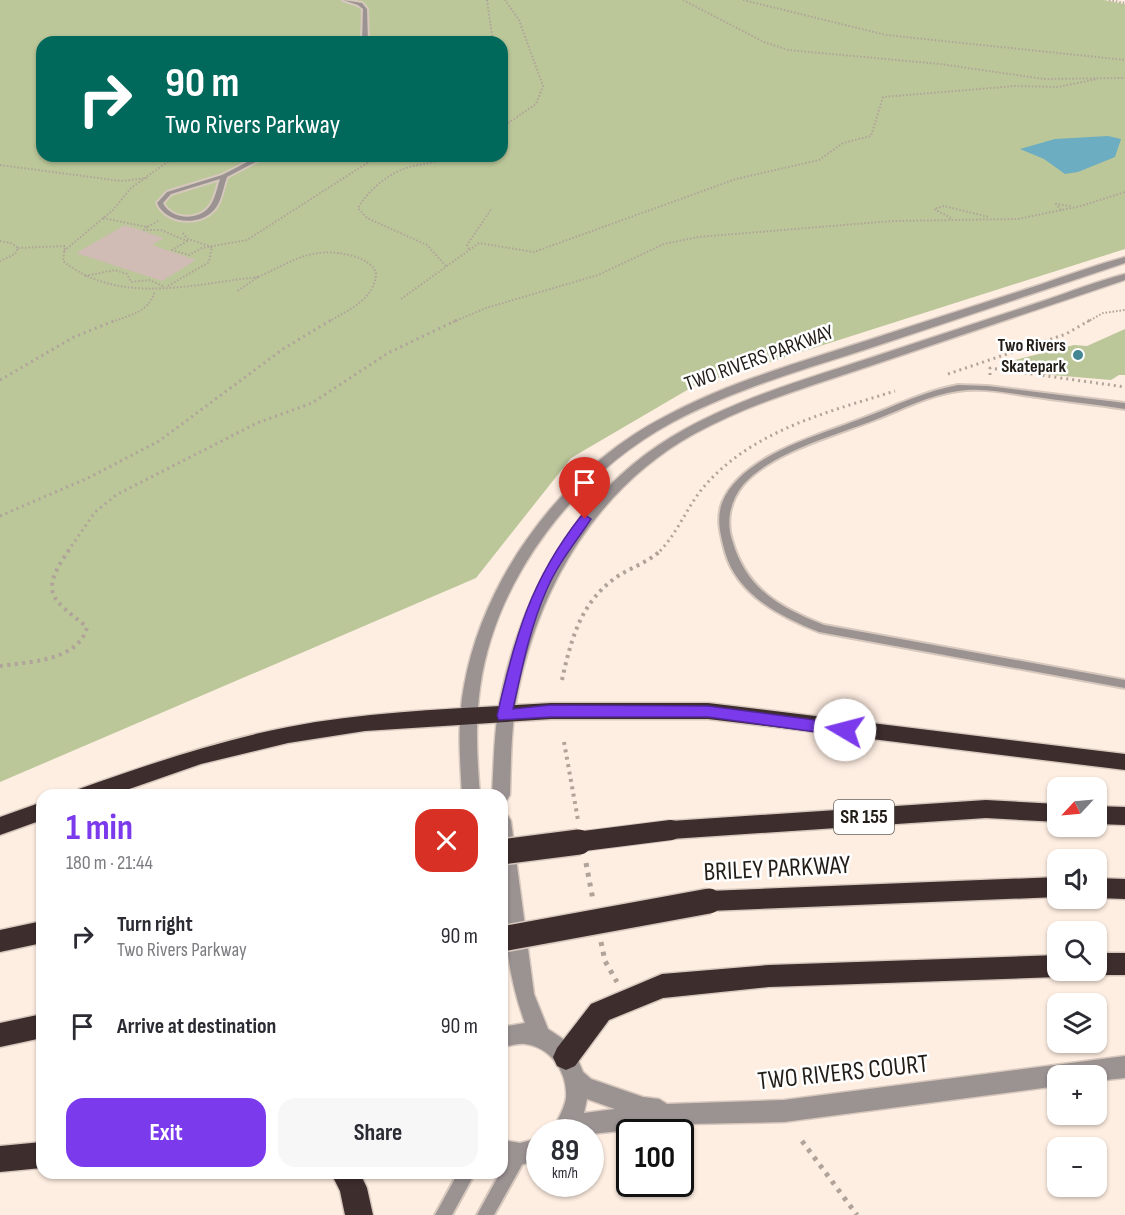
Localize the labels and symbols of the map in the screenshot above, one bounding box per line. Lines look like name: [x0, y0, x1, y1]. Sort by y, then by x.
street label: TWO RIVERS PARKWAY: [681, 319, 837, 397]
place label: Two Rivers Skatepark: [997, 335, 1066, 377]
marker: Two Rivers Skatepark: [1071, 348, 1085, 362]
pin: [559, 457, 610, 519]
position arrow: [813, 698, 877, 762]
north arrow: [1047, 777, 1107, 837]
road number: SR 155: [834, 800, 894, 834]
street label: BRILEY PARKWAY: [703, 850, 851, 888]
street label: TWO RIVERS COURT: [756, 1049, 930, 1097]
speed limit sign: 100: [616, 1119, 694, 1197]

